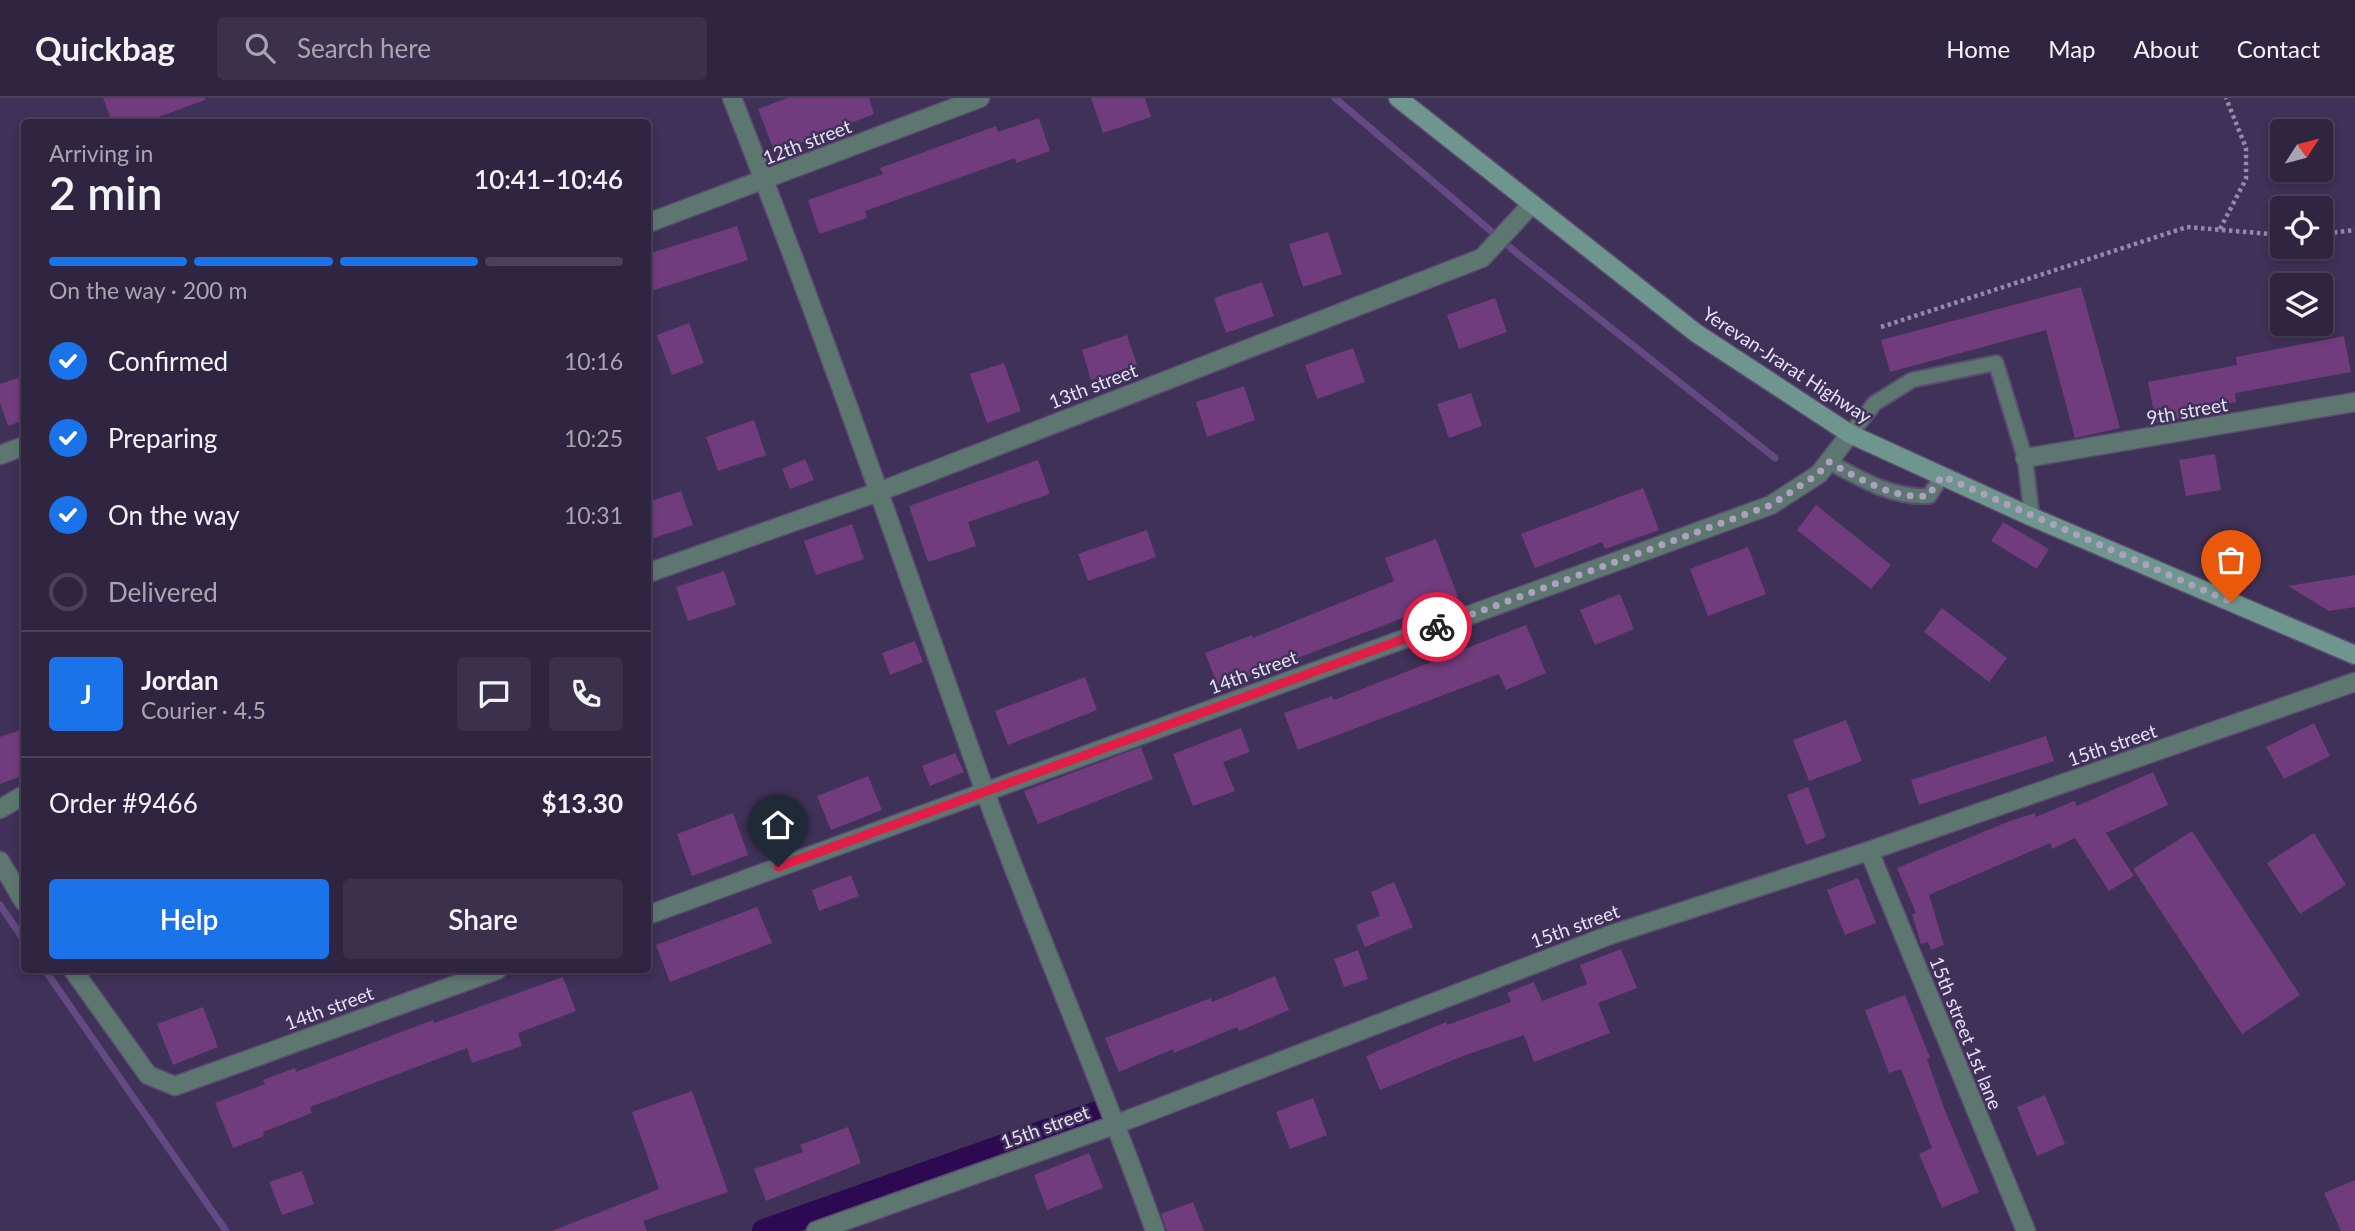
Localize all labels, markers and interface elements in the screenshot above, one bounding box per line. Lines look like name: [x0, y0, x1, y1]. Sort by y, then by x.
search box: [217, 17, 707, 80]
text: Quickbag: [35, 28, 175, 68]
icon: search: [241, 29, 279, 67]
text: Search here: [297, 32, 431, 64]
text: Home: [1946, 34, 2010, 63]
text: Map: [2048, 34, 2096, 63]
text: About: [2134, 34, 2199, 63]
text: Contact: [2237, 34, 2320, 63]
street label: 12th street: [759, 114, 854, 169]
north arrow: [2270, 119, 2333, 182]
map controls: [2270, 119, 2333, 336]
text: Arriving in: [49, 139, 153, 167]
text: 10:41–10:46: [474, 163, 623, 195]
text: 2 min: [49, 165, 163, 220]
button: locate: [2270, 196, 2333, 259]
button: layers: [2270, 273, 2333, 336]
text: On the way · 200 m: [49, 276, 248, 304]
street label: Yerevan-Jrarat Highway: [1698, 301, 1876, 428]
icon: check: [49, 342, 87, 380]
text: Confirmed: [108, 345, 228, 377]
text: 10:16: [564, 347, 623, 375]
street label: 13th street: [1045, 358, 1140, 413]
street label: 9th street: [2145, 392, 2229, 429]
icon: check: [49, 419, 87, 457]
text: Preparing: [108, 422, 217, 454]
text: 10:25: [564, 424, 623, 452]
icon: check: [49, 496, 87, 534]
text: On the way: [108, 499, 240, 531]
text: 10:31: [564, 501, 623, 529]
pin: [2201, 530, 2261, 602]
icon: bag: [2212, 541, 2250, 579]
text: Delivered: [108, 576, 218, 608]
courier: [1402, 592, 1472, 662]
icon: bike: [1418, 608, 1456, 646]
street label: 14th street: [1205, 645, 1300, 698]
button: chat: [457, 657, 531, 731]
button: phone: [549, 657, 623, 731]
text: Jordan: [141, 664, 219, 696]
text: J: [80, 678, 92, 710]
text: Courier · 4.5: [141, 696, 266, 724]
street label: 15th street: [2064, 719, 2160, 770]
text: Order #9466: [49, 787, 198, 819]
text: $13.30: [541, 787, 623, 819]
pin: [748, 795, 808, 867]
icon: home: [759, 806, 797, 844]
button: Help: [49, 879, 329, 959]
button: Share: [343, 879, 623, 959]
street label: 15th street: [1527, 899, 1622, 952]
street label: 15th street 1st lane: [1925, 953, 2008, 1113]
street label: 14th street: [281, 981, 376, 1034]
street label: 15th street: [997, 1100, 1092, 1153]

